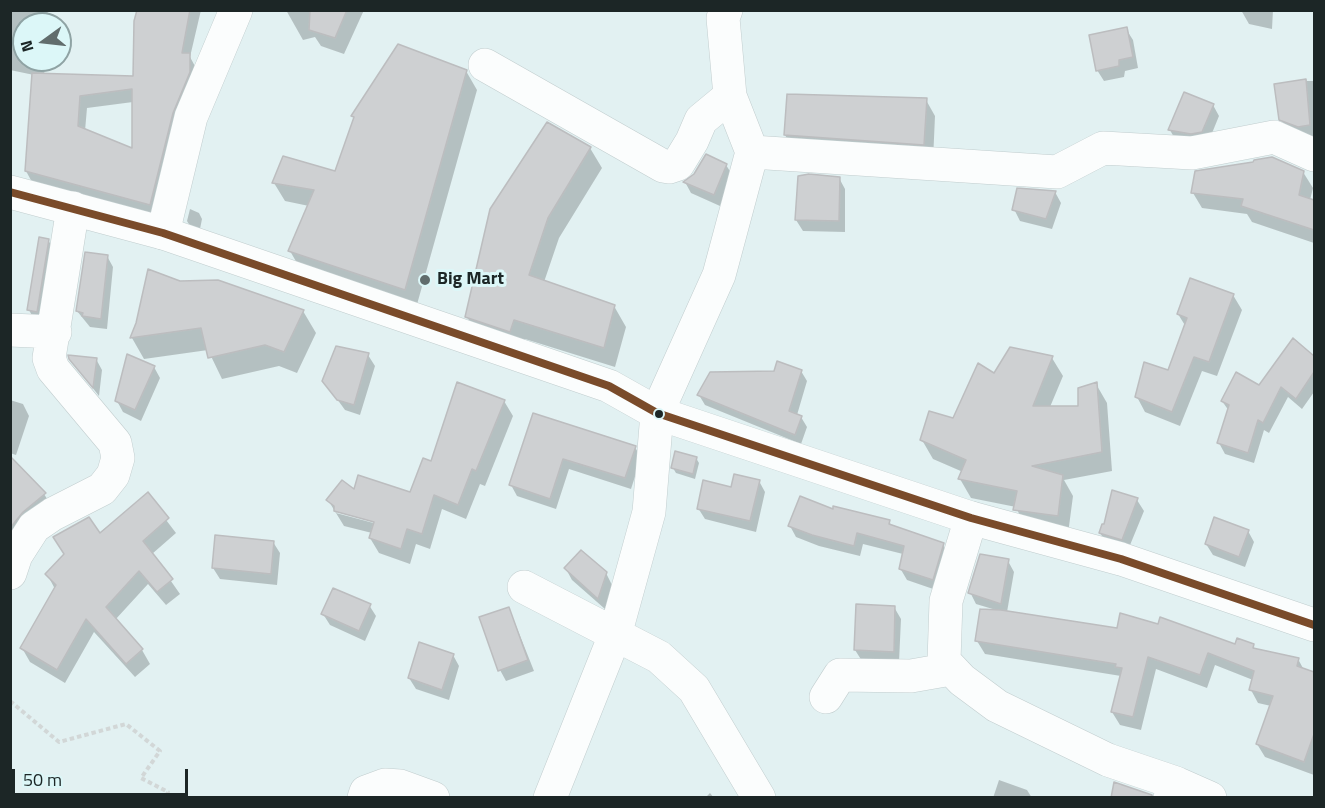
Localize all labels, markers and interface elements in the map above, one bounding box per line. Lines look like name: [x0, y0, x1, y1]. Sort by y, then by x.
north arrow: [12, 12, 72, 72]
text: N: [14, 38, 40, 55]
place label: Big Mart: [437, 269, 504, 291]
marker: Big Mart: [418, 273, 432, 287]
unlabelled marker: [653, 408, 665, 420]
scale bar: [15, 757, 190, 795]
text: 50 m: [23, 766, 62, 793]

